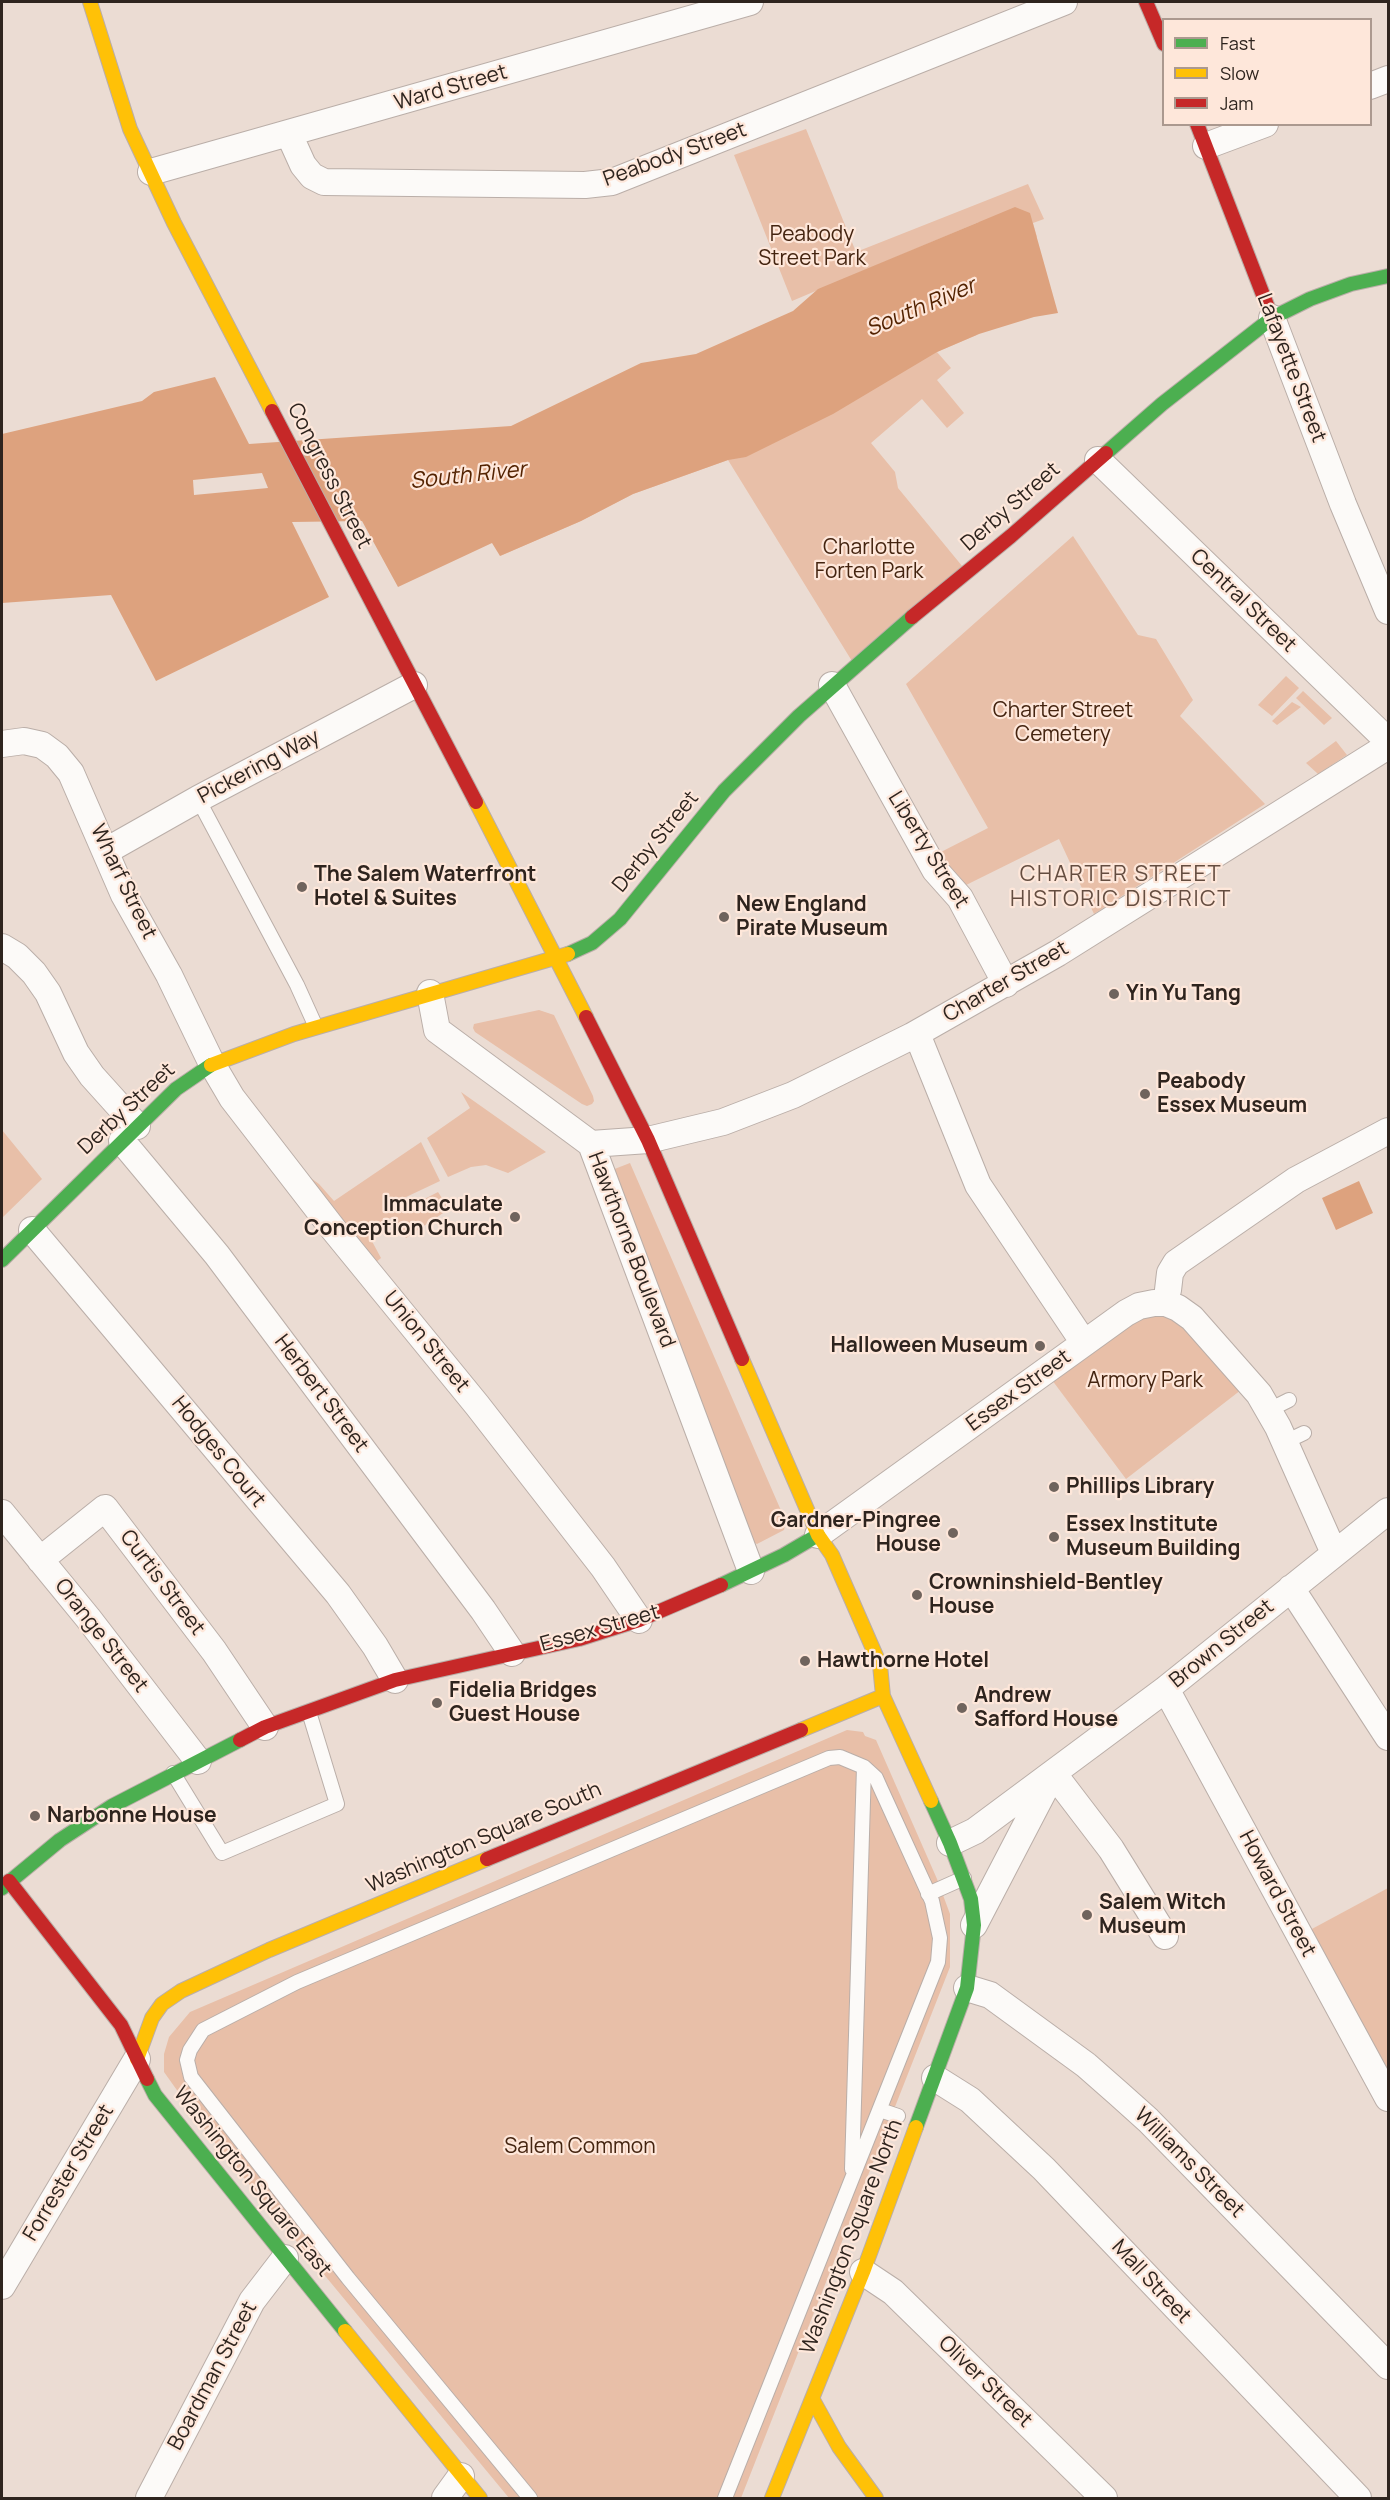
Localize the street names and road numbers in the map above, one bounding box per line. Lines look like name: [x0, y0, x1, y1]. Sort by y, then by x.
street label: Ward Street: [392, 60, 510, 116]
street label: Peabody Street: [600, 117, 750, 193]
street label: Lafayette Street: [1251, 290, 1331, 446]
street label: Congress Street: [281, 399, 377, 553]
street label: Derby Street: [956, 457, 1066, 557]
street label: Central Street: [1185, 544, 1301, 658]
street label: Pickering Way: [194, 724, 324, 810]
street label: Derby Street: [608, 786, 704, 898]
street label: Liberty Street: [882, 787, 974, 913]
street label: Wharf Street: [84, 820, 162, 944]
street label: Charter Street: [939, 936, 1073, 1028]
street label: Derby Street: [74, 1058, 180, 1160]
street label: Hawthorne Boulevard: [582, 1149, 680, 1351]
street label: Union Street: [378, 1286, 474, 1398]
street label: Herbert Street: [269, 1330, 373, 1458]
street label: Essex Street: [962, 1345, 1076, 1437]
street label: Hodges Court: [166, 1392, 270, 1512]
street label: Curtis Street: [114, 1525, 210, 1641]
street label: Orange Street: [49, 1574, 153, 1698]
street label: Brown Street: [1165, 1594, 1279, 1694]
street label: Essex Street: [537, 1600, 663, 1658]
street label: Washington Square South: [363, 1777, 605, 1899]
street label: Howard Street: [1233, 1827, 1321, 1961]
street label: Washington Square East: [168, 2082, 336, 2282]
street label: Forrester Street: [18, 2100, 120, 2246]
street label: Williams Street: [1129, 2103, 1249, 2223]
street label: Washington Square North: [796, 2116, 908, 2358]
street label: Mall Street: [1106, 2235, 1196, 2329]
street label: Boardman Street: [163, 2297, 263, 2455]
street label: Oliver Street: [933, 2331, 1037, 2433]

